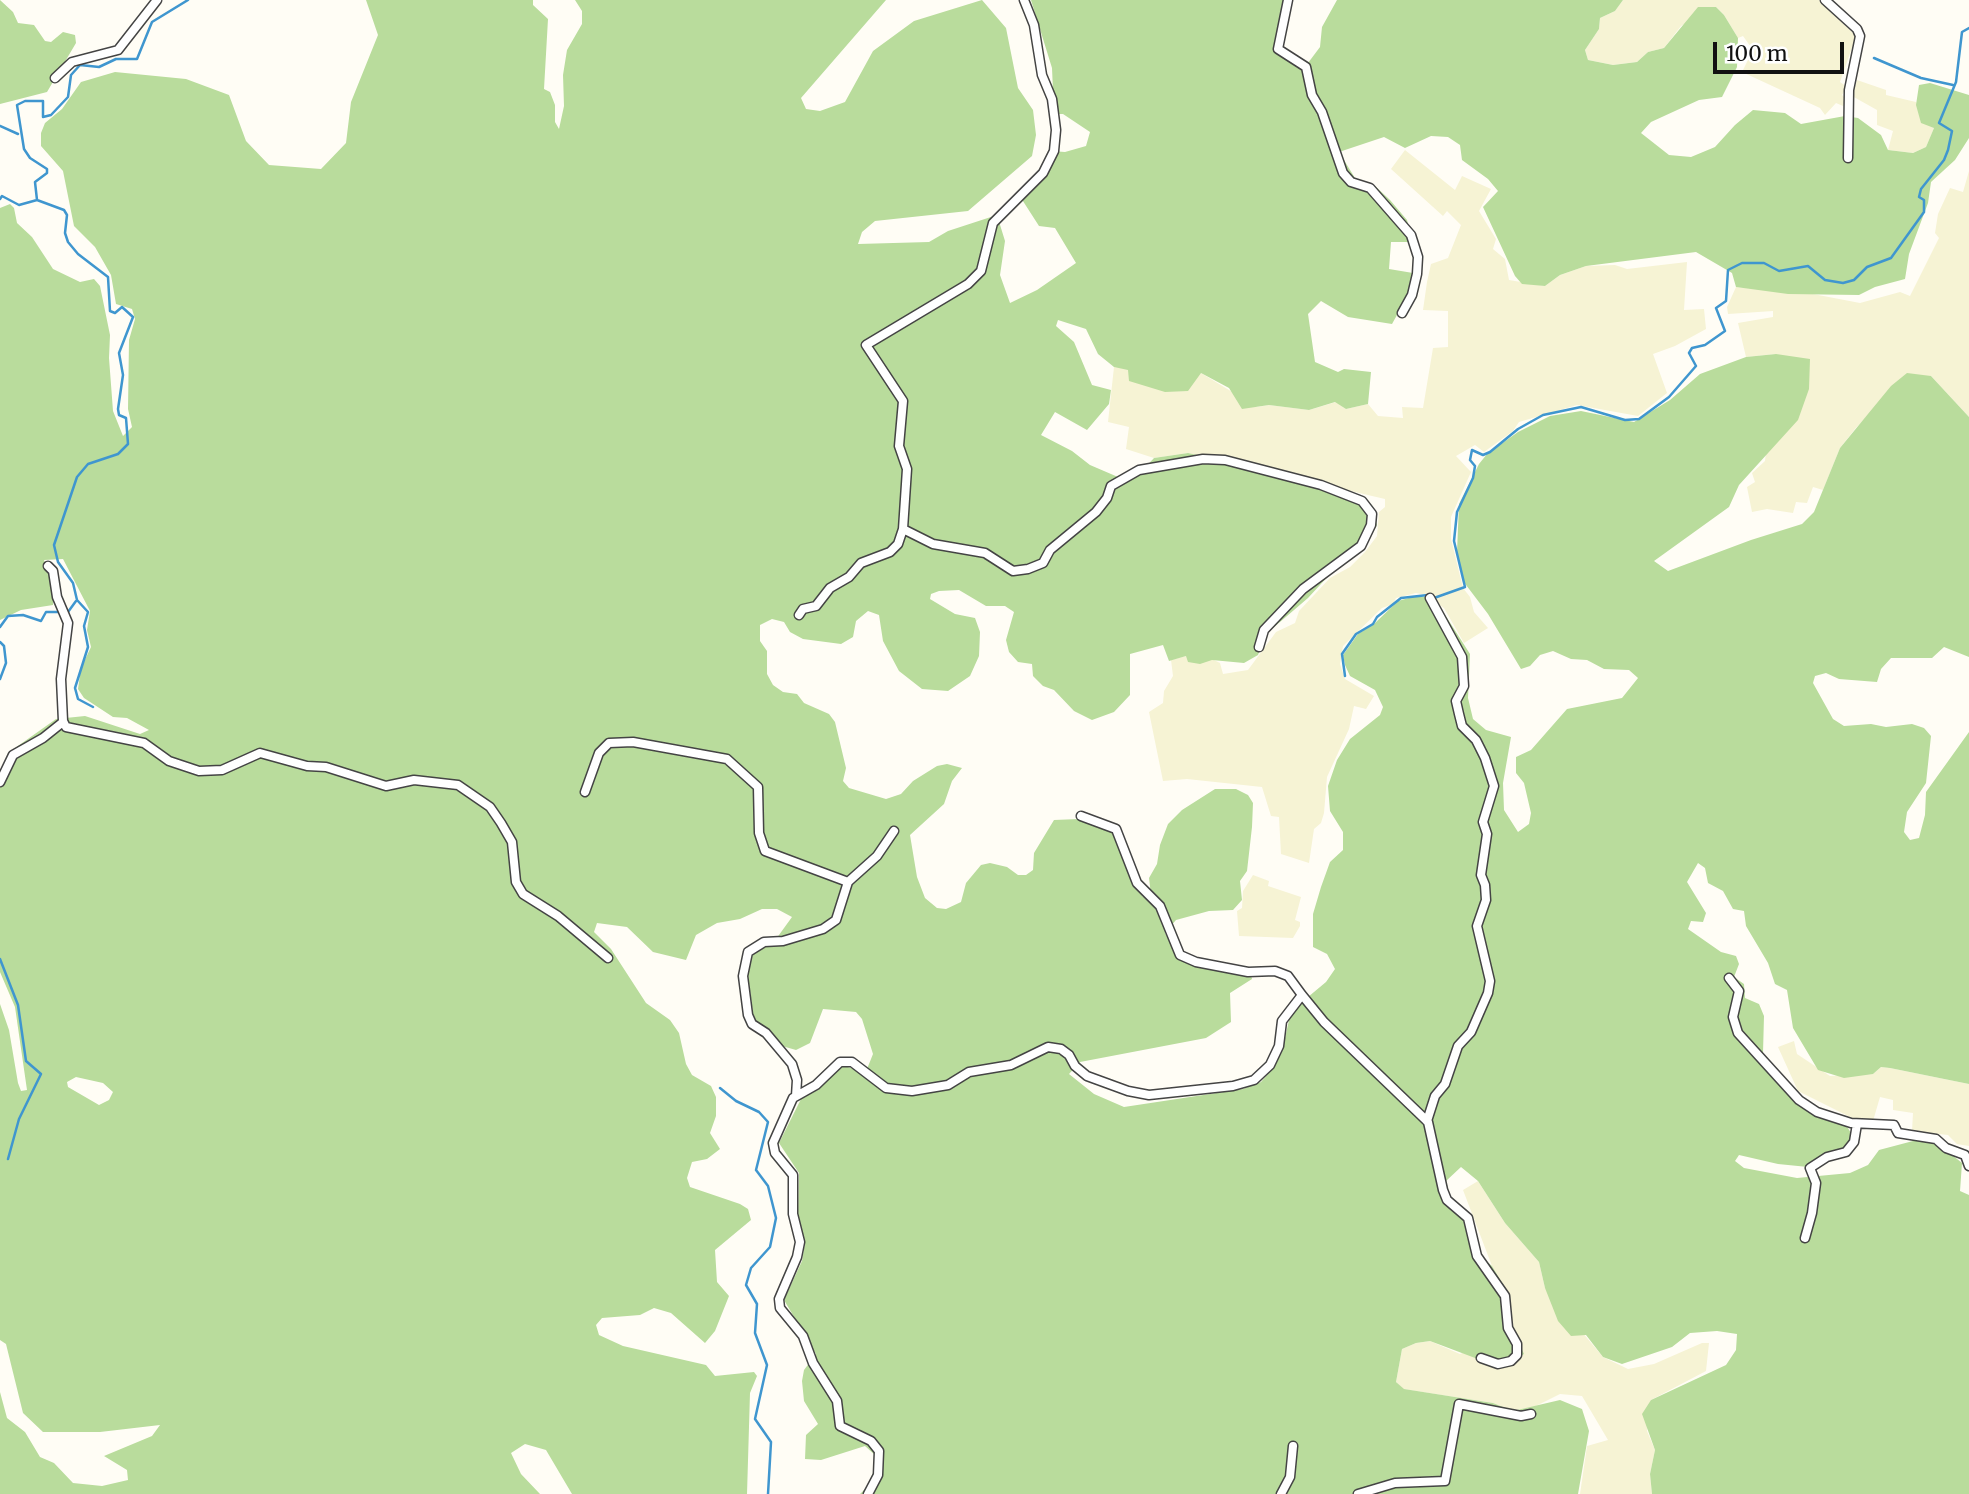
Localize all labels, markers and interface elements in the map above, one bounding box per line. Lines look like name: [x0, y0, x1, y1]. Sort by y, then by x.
scale bar: [1717, 28, 1848, 72]
text: 100 m: [1726, 40, 1788, 67]

